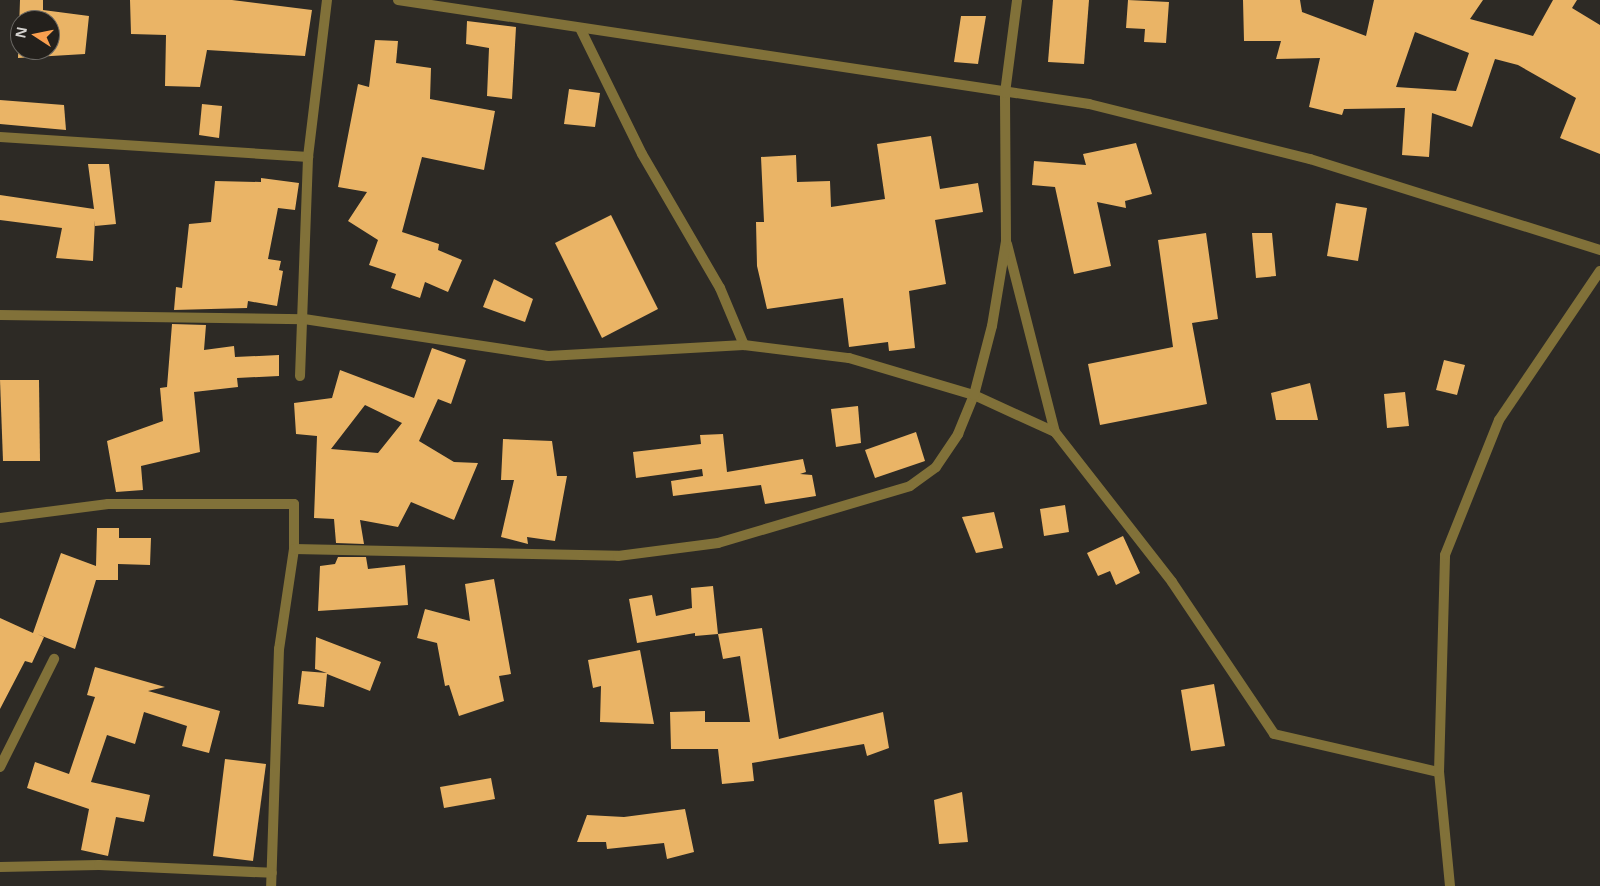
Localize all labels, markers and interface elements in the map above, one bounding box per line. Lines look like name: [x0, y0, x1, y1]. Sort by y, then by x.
north arrow: [10, 10, 60, 60]
text: N: [10, 25, 31, 40]

